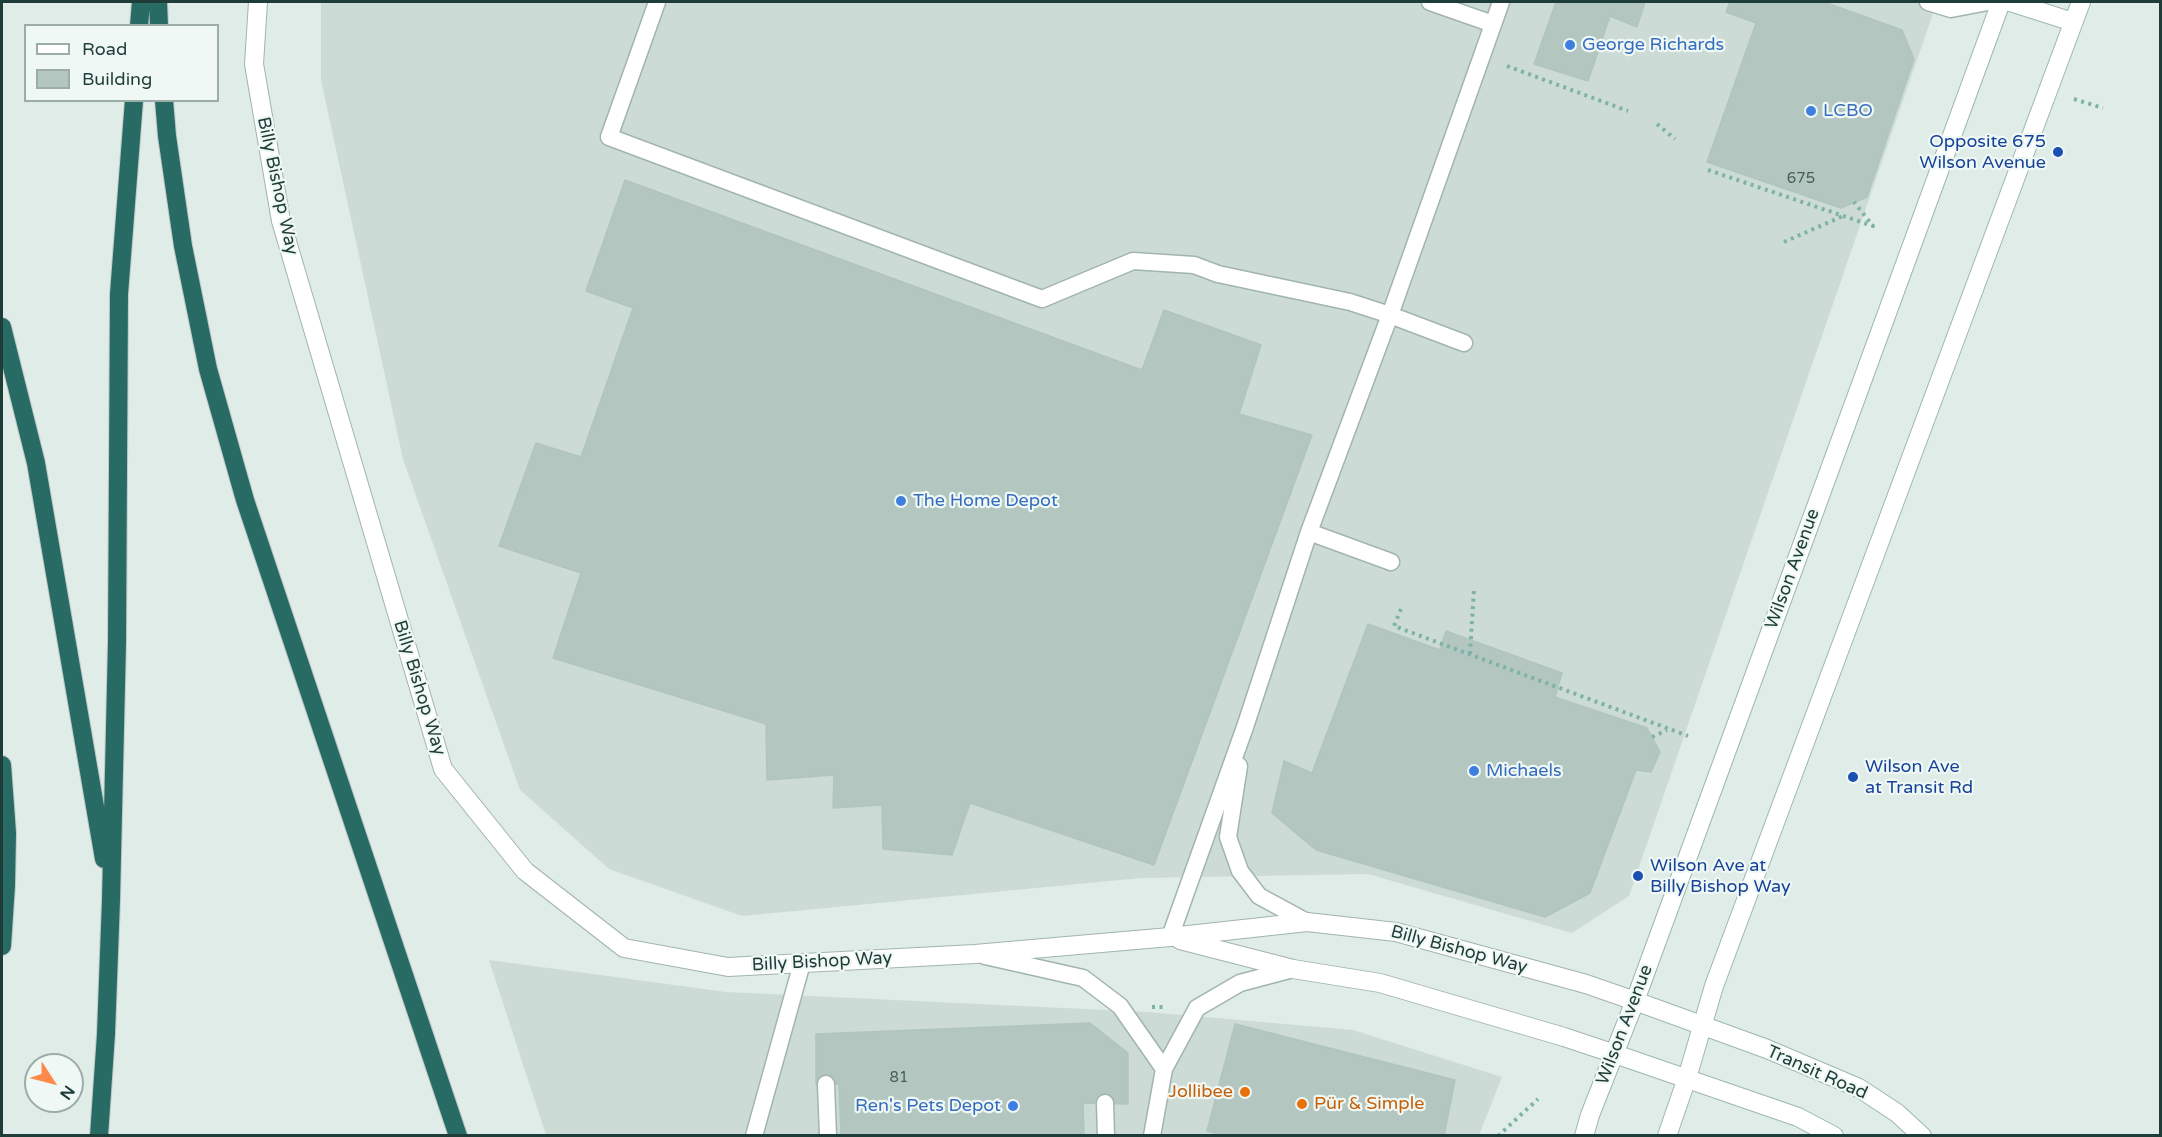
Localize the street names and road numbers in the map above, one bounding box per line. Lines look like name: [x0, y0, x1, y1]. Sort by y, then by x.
street label: Billy Bishop Way: [252, 115, 302, 257]
street label: Wilson Avenue: [1761, 506, 1825, 632]
street label: Billy Bishop Way: [388, 618, 450, 758]
street label: Billy Bishop Way: [1388, 921, 1530, 979]
street label: Billy Bishop Way: [751, 948, 893, 976]
street label: Wilson Avenue: [1592, 962, 1658, 1088]
street label: Transit Road: [1763, 1041, 1871, 1105]

